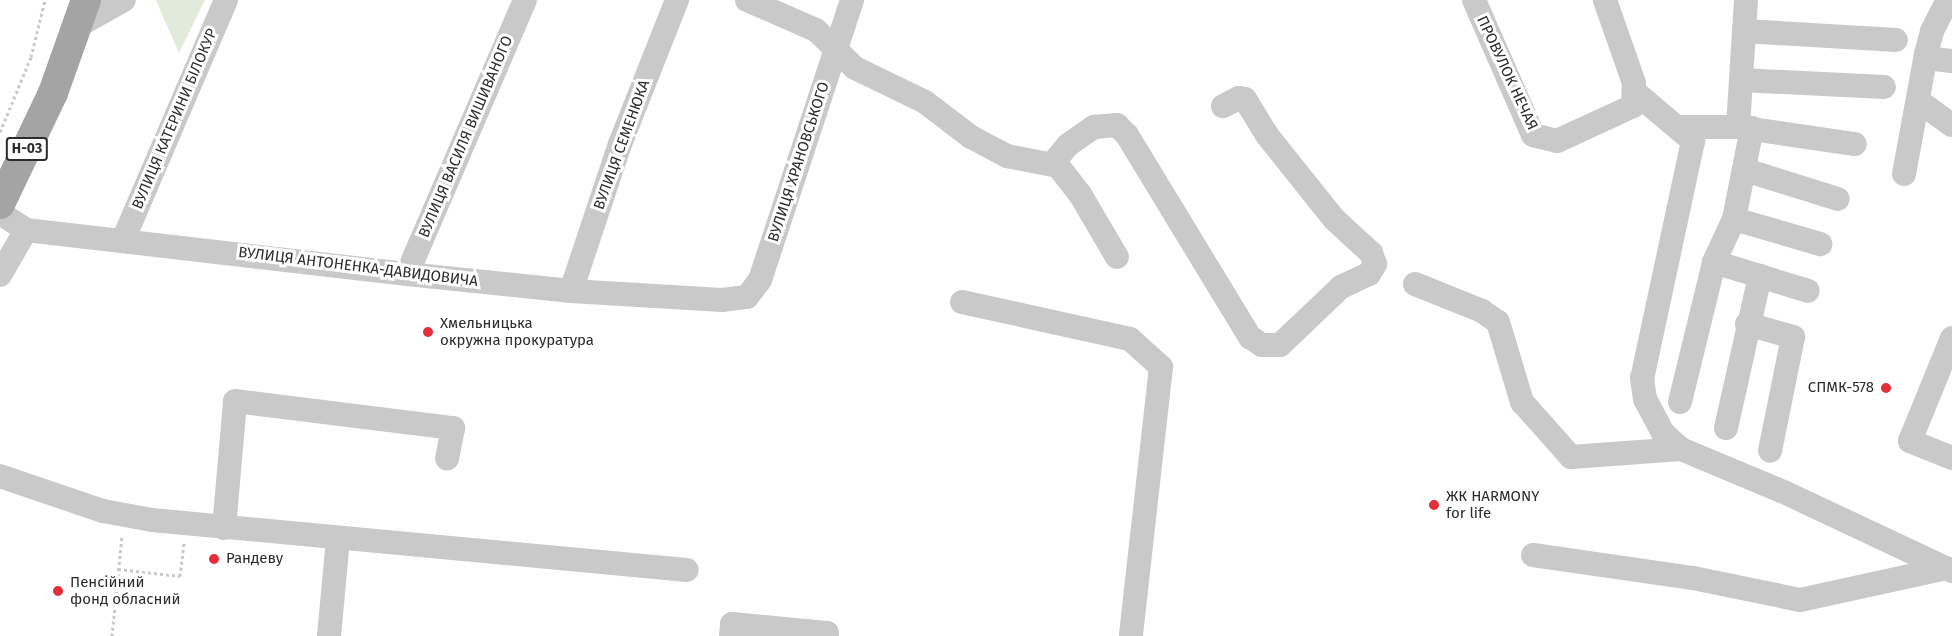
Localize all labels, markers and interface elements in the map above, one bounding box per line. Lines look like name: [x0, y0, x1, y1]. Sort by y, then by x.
street label: ПРОВУЛОК НЕЧАЯ: [1473, 13, 1541, 133]
street label: ВУЛИЦЯ КАТЕРИНИ БІЛОКУР: [129, 26, 221, 212]
street label: ВУЛИЦЯ ВАСИЛЯ ВИШИВАНОГО: [415, 33, 517, 241]
street label: ВУЛИЦЯ СЕМЕНЮКА: [590, 78, 654, 212]
street label: ВУЛИЦЯ ХРАНОВСЬКОГО: [765, 80, 833, 244]
road number: Н-03: [4, 138, 50, 160]
street label: ВУЛИЦЯ АНТОНЕНКА-ДАВИДОВИЧА: [237, 243, 479, 291]
place label: Хмельницька окружна прокуратура: [440, 314, 594, 349]
marker: Хмельницька окружна прокуратура: [421, 325, 435, 339]
place label: СПМК-578: [1808, 379, 1874, 397]
marker: СПМК-578: [1879, 381, 1893, 395]
place label: ЖК HARMONY for life: [1446, 487, 1539, 522]
marker: ЖК HARMONY for life: [1427, 498, 1441, 512]
place label: Рандеву: [226, 550, 283, 568]
marker: Рандеву: [207, 552, 221, 566]
place label: Пенсійний фонд обласний: [70, 573, 180, 608]
marker: Пенсійний фонд обласний: [51, 584, 65, 598]

